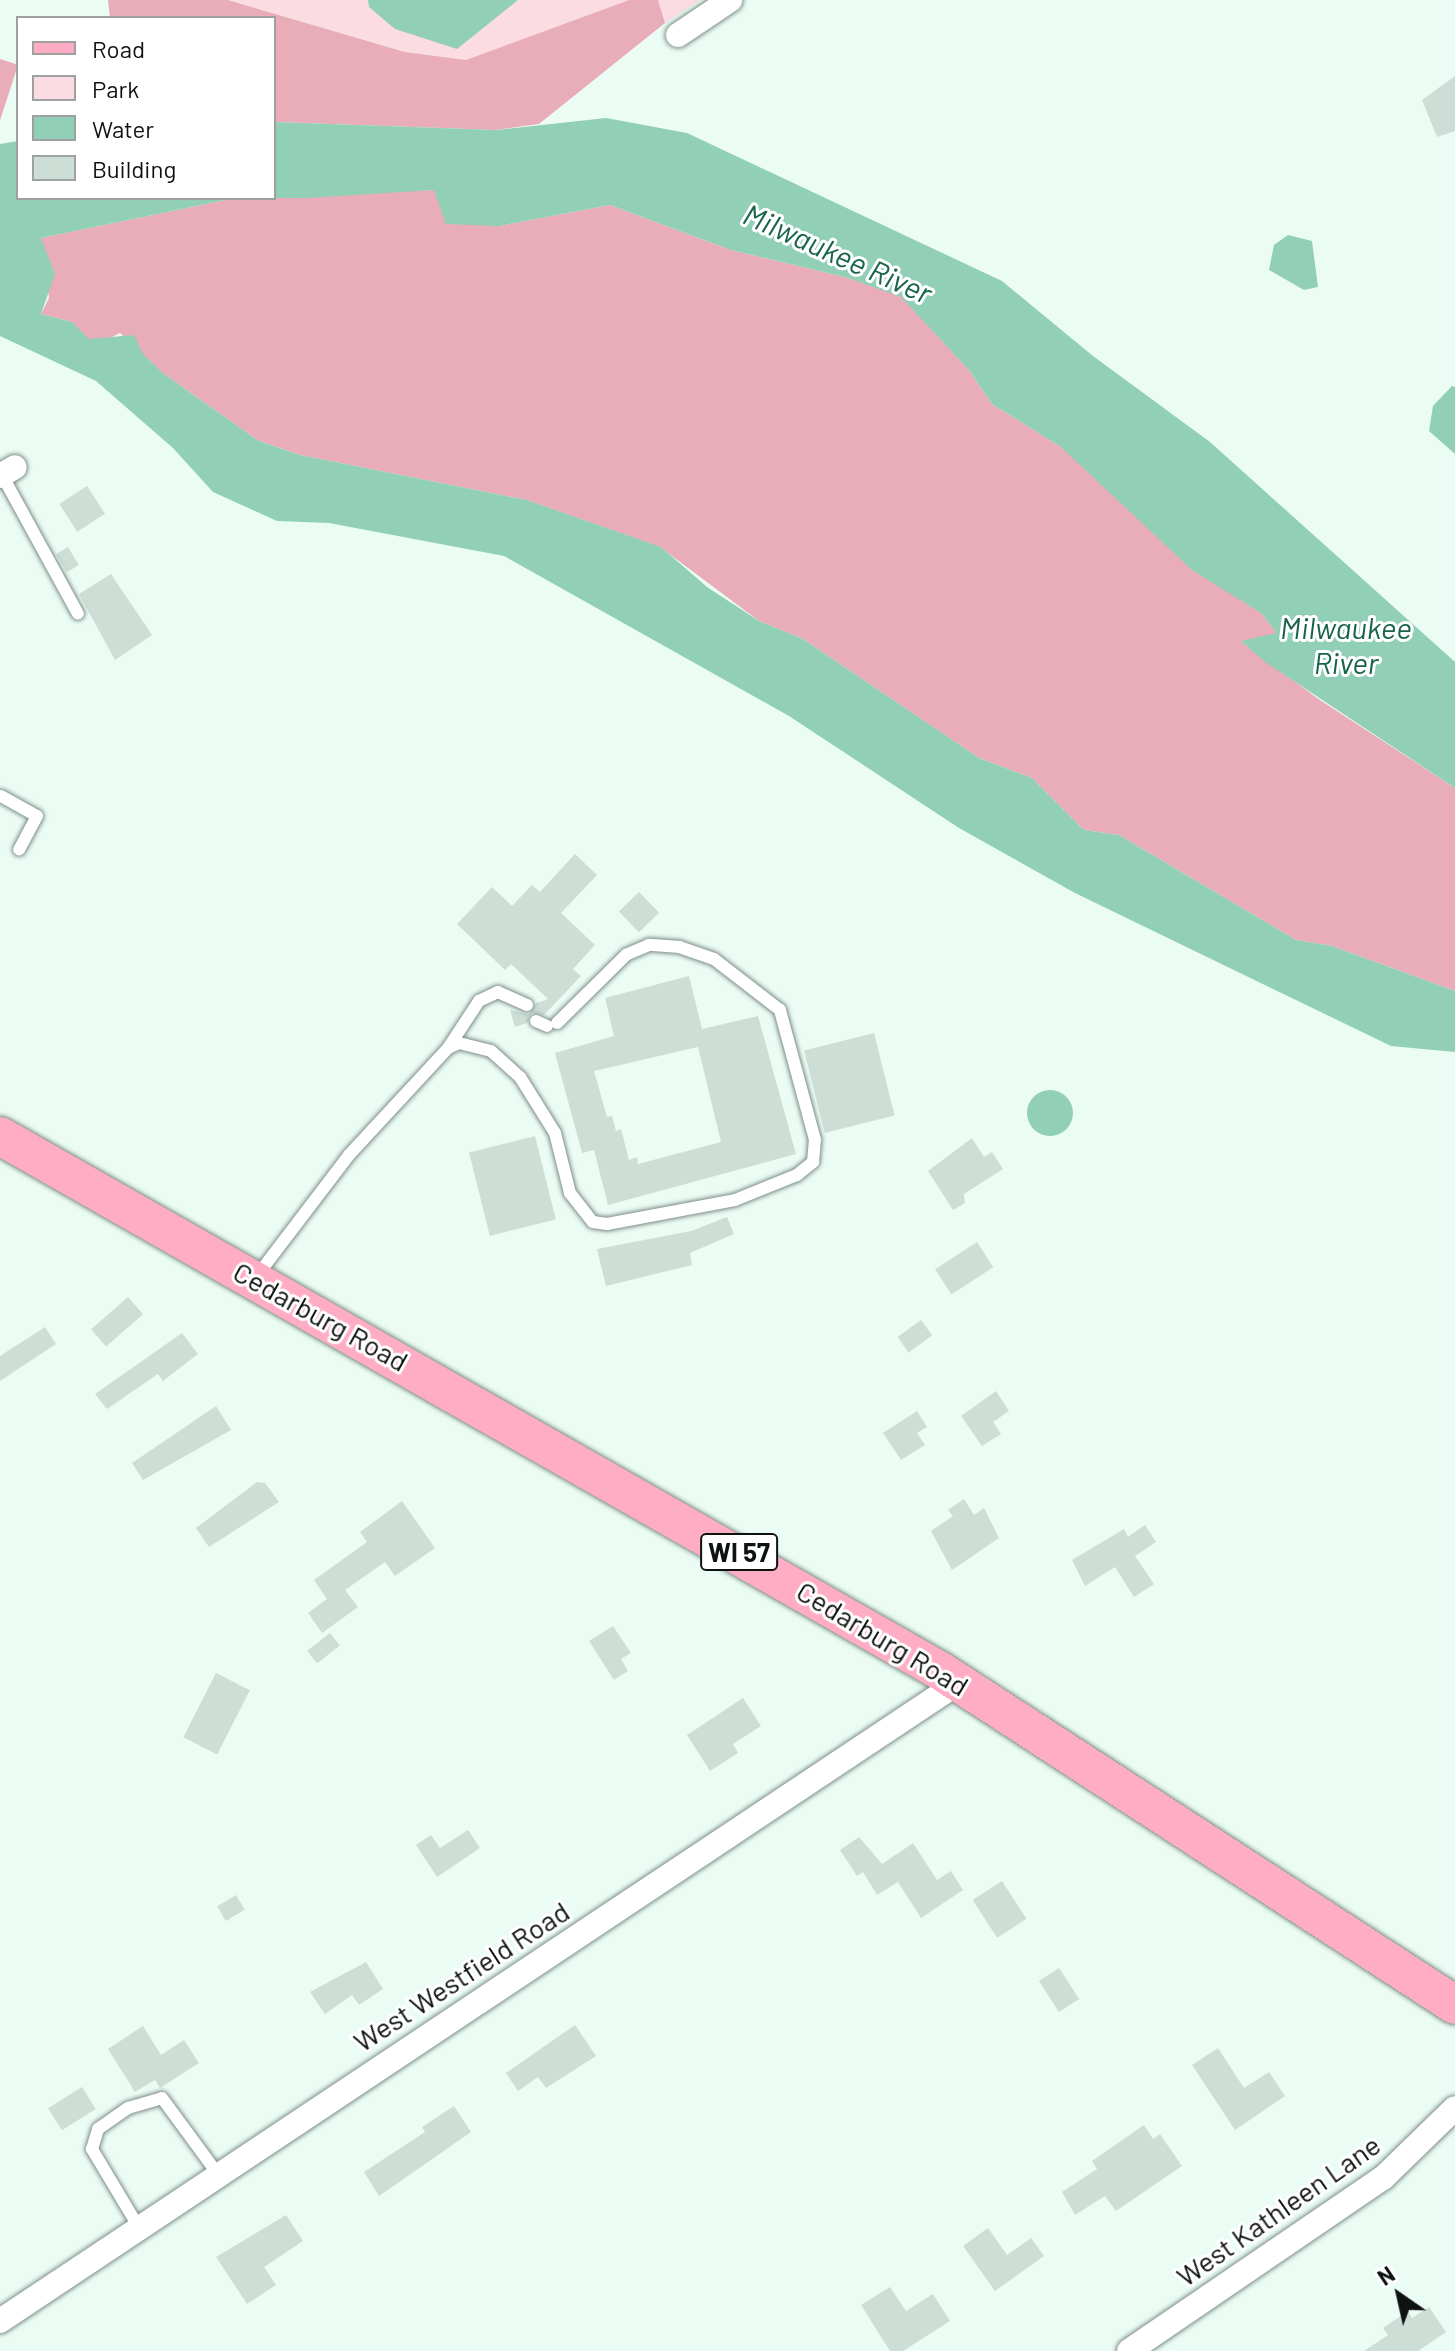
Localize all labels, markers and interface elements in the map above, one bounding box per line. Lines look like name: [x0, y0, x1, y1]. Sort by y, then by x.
legend: [16, 16, 276, 200]
text: Road: [92, 34, 145, 63]
text: Park: [92, 74, 139, 103]
text: Water: [92, 114, 154, 143]
text: Building: [92, 154, 176, 183]
water label: Milwaukee River: [738, 195, 938, 311]
water label: Milwaukee River: [1280, 609, 1412, 680]
street label: Cedarburg Road: [228, 1254, 414, 1378]
road number: WI 57: [699, 1530, 779, 1574]
street label: Cedarburg Road: [791, 1574, 975, 1702]
street label: West Westfield Road: [347, 1894, 575, 2058]
street label: West Kathleen Lane: [1170, 2127, 1386, 2293]
north arrow: [1359, 2255, 1439, 2335]
text: N: [1372, 2260, 1399, 2290]

